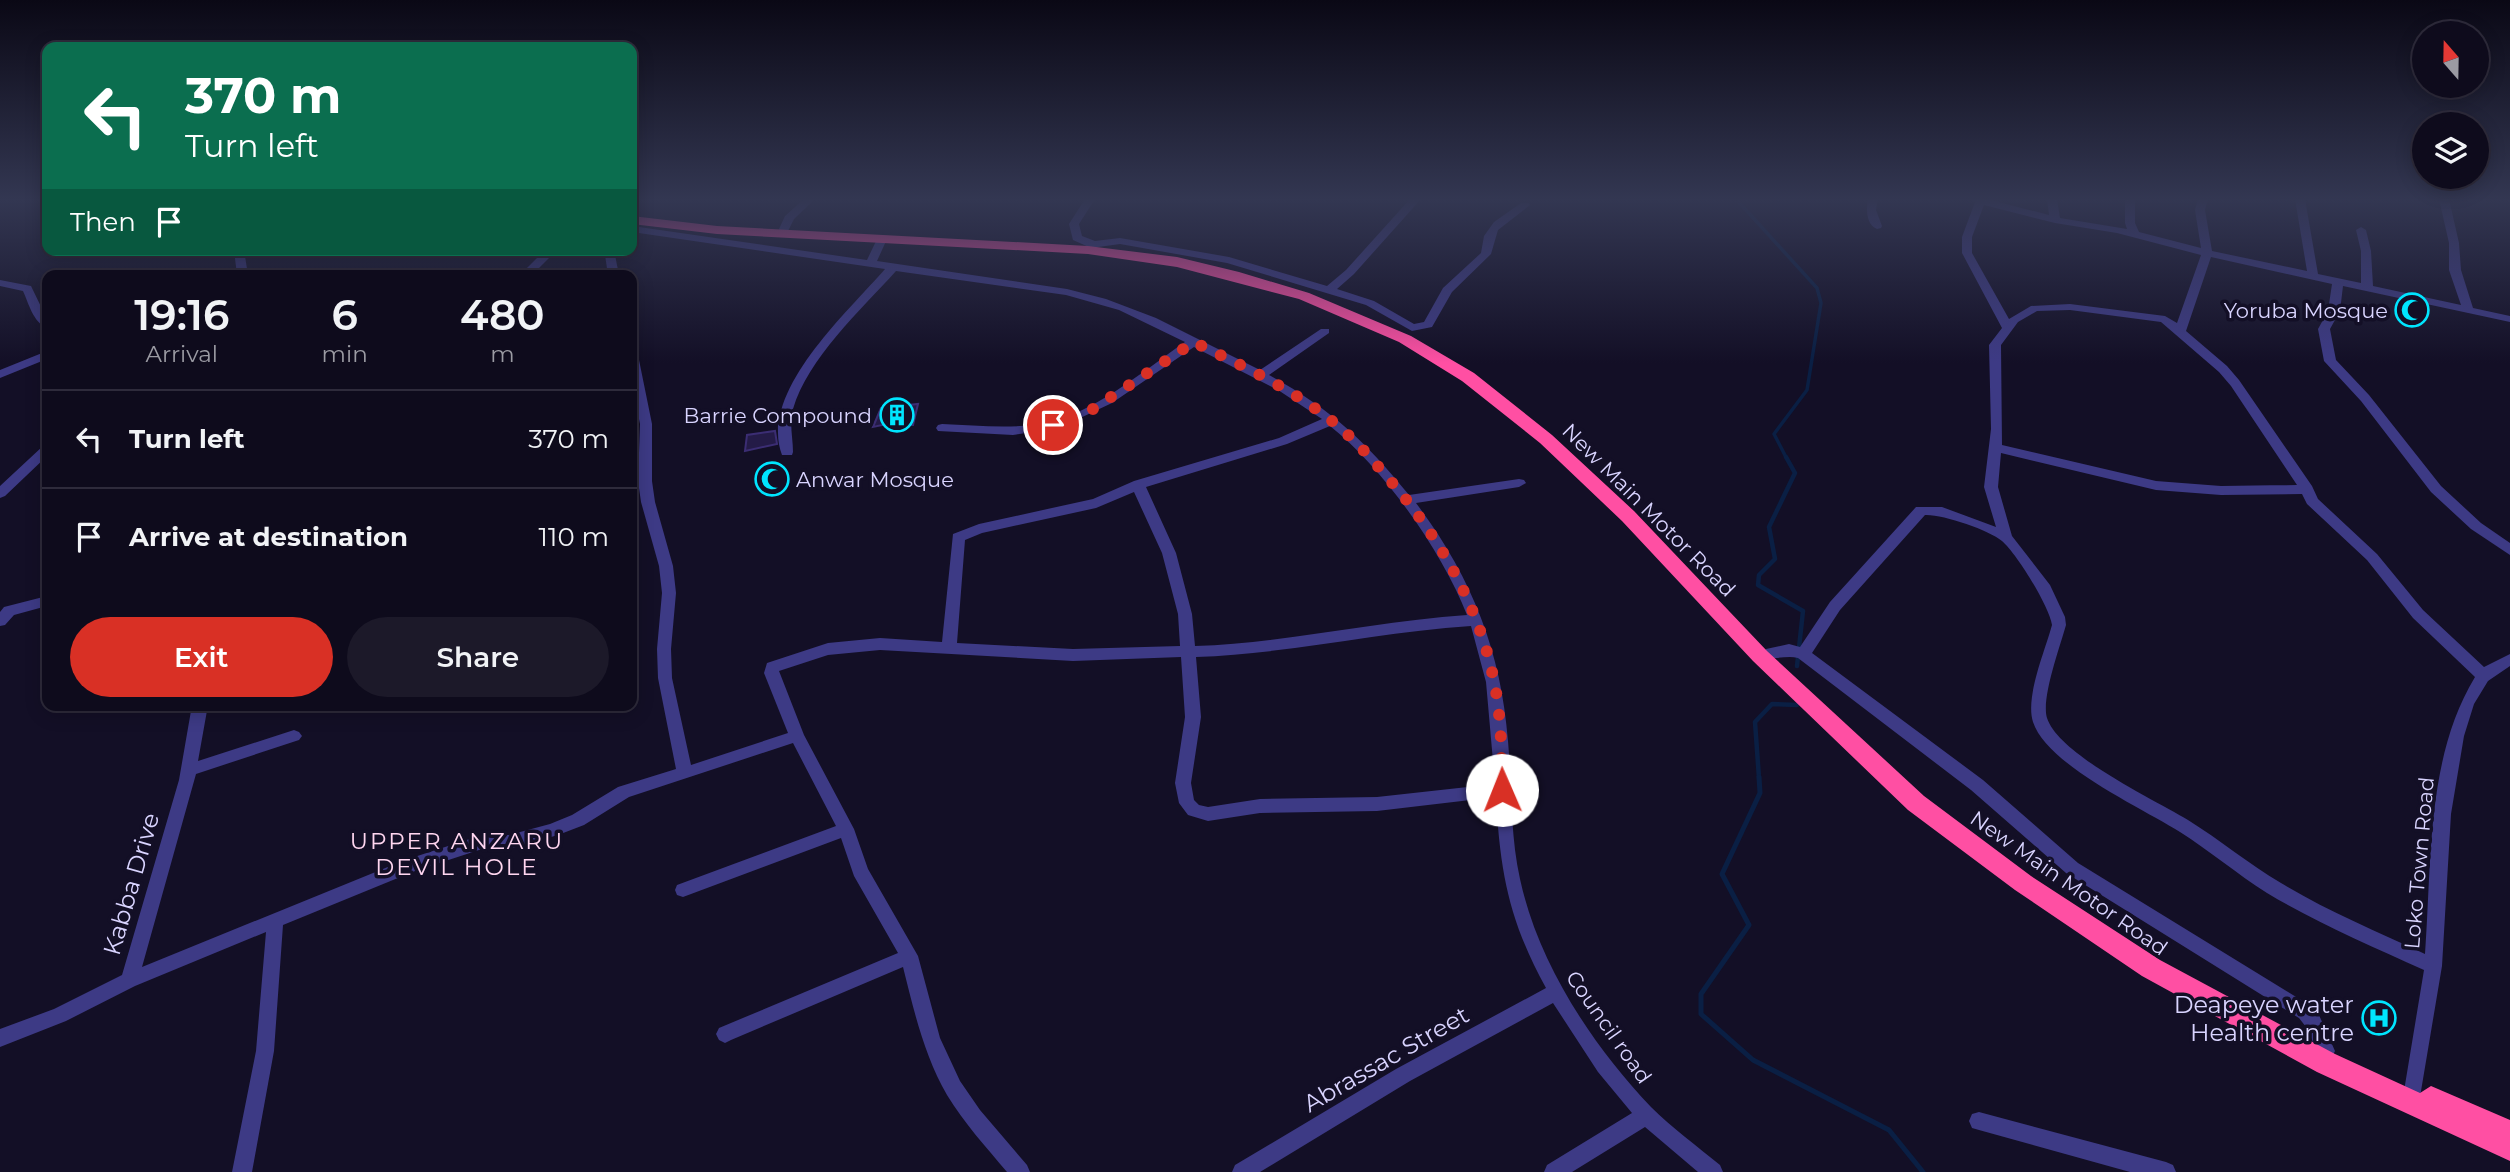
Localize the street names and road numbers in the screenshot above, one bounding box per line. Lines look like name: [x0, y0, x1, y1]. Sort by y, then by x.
street label: New Main Motor Road: [1557, 418, 1741, 602]
street label: Loko Town Road: [2399, 776, 2439, 950]
street label: New Main Motor Road: [1966, 805, 2172, 961]
street label: Kabba Drive: [97, 810, 165, 958]
street label: Council road: [1561, 966, 1657, 1088]
street label: Abrassac Street: [1298, 1000, 1474, 1118]

